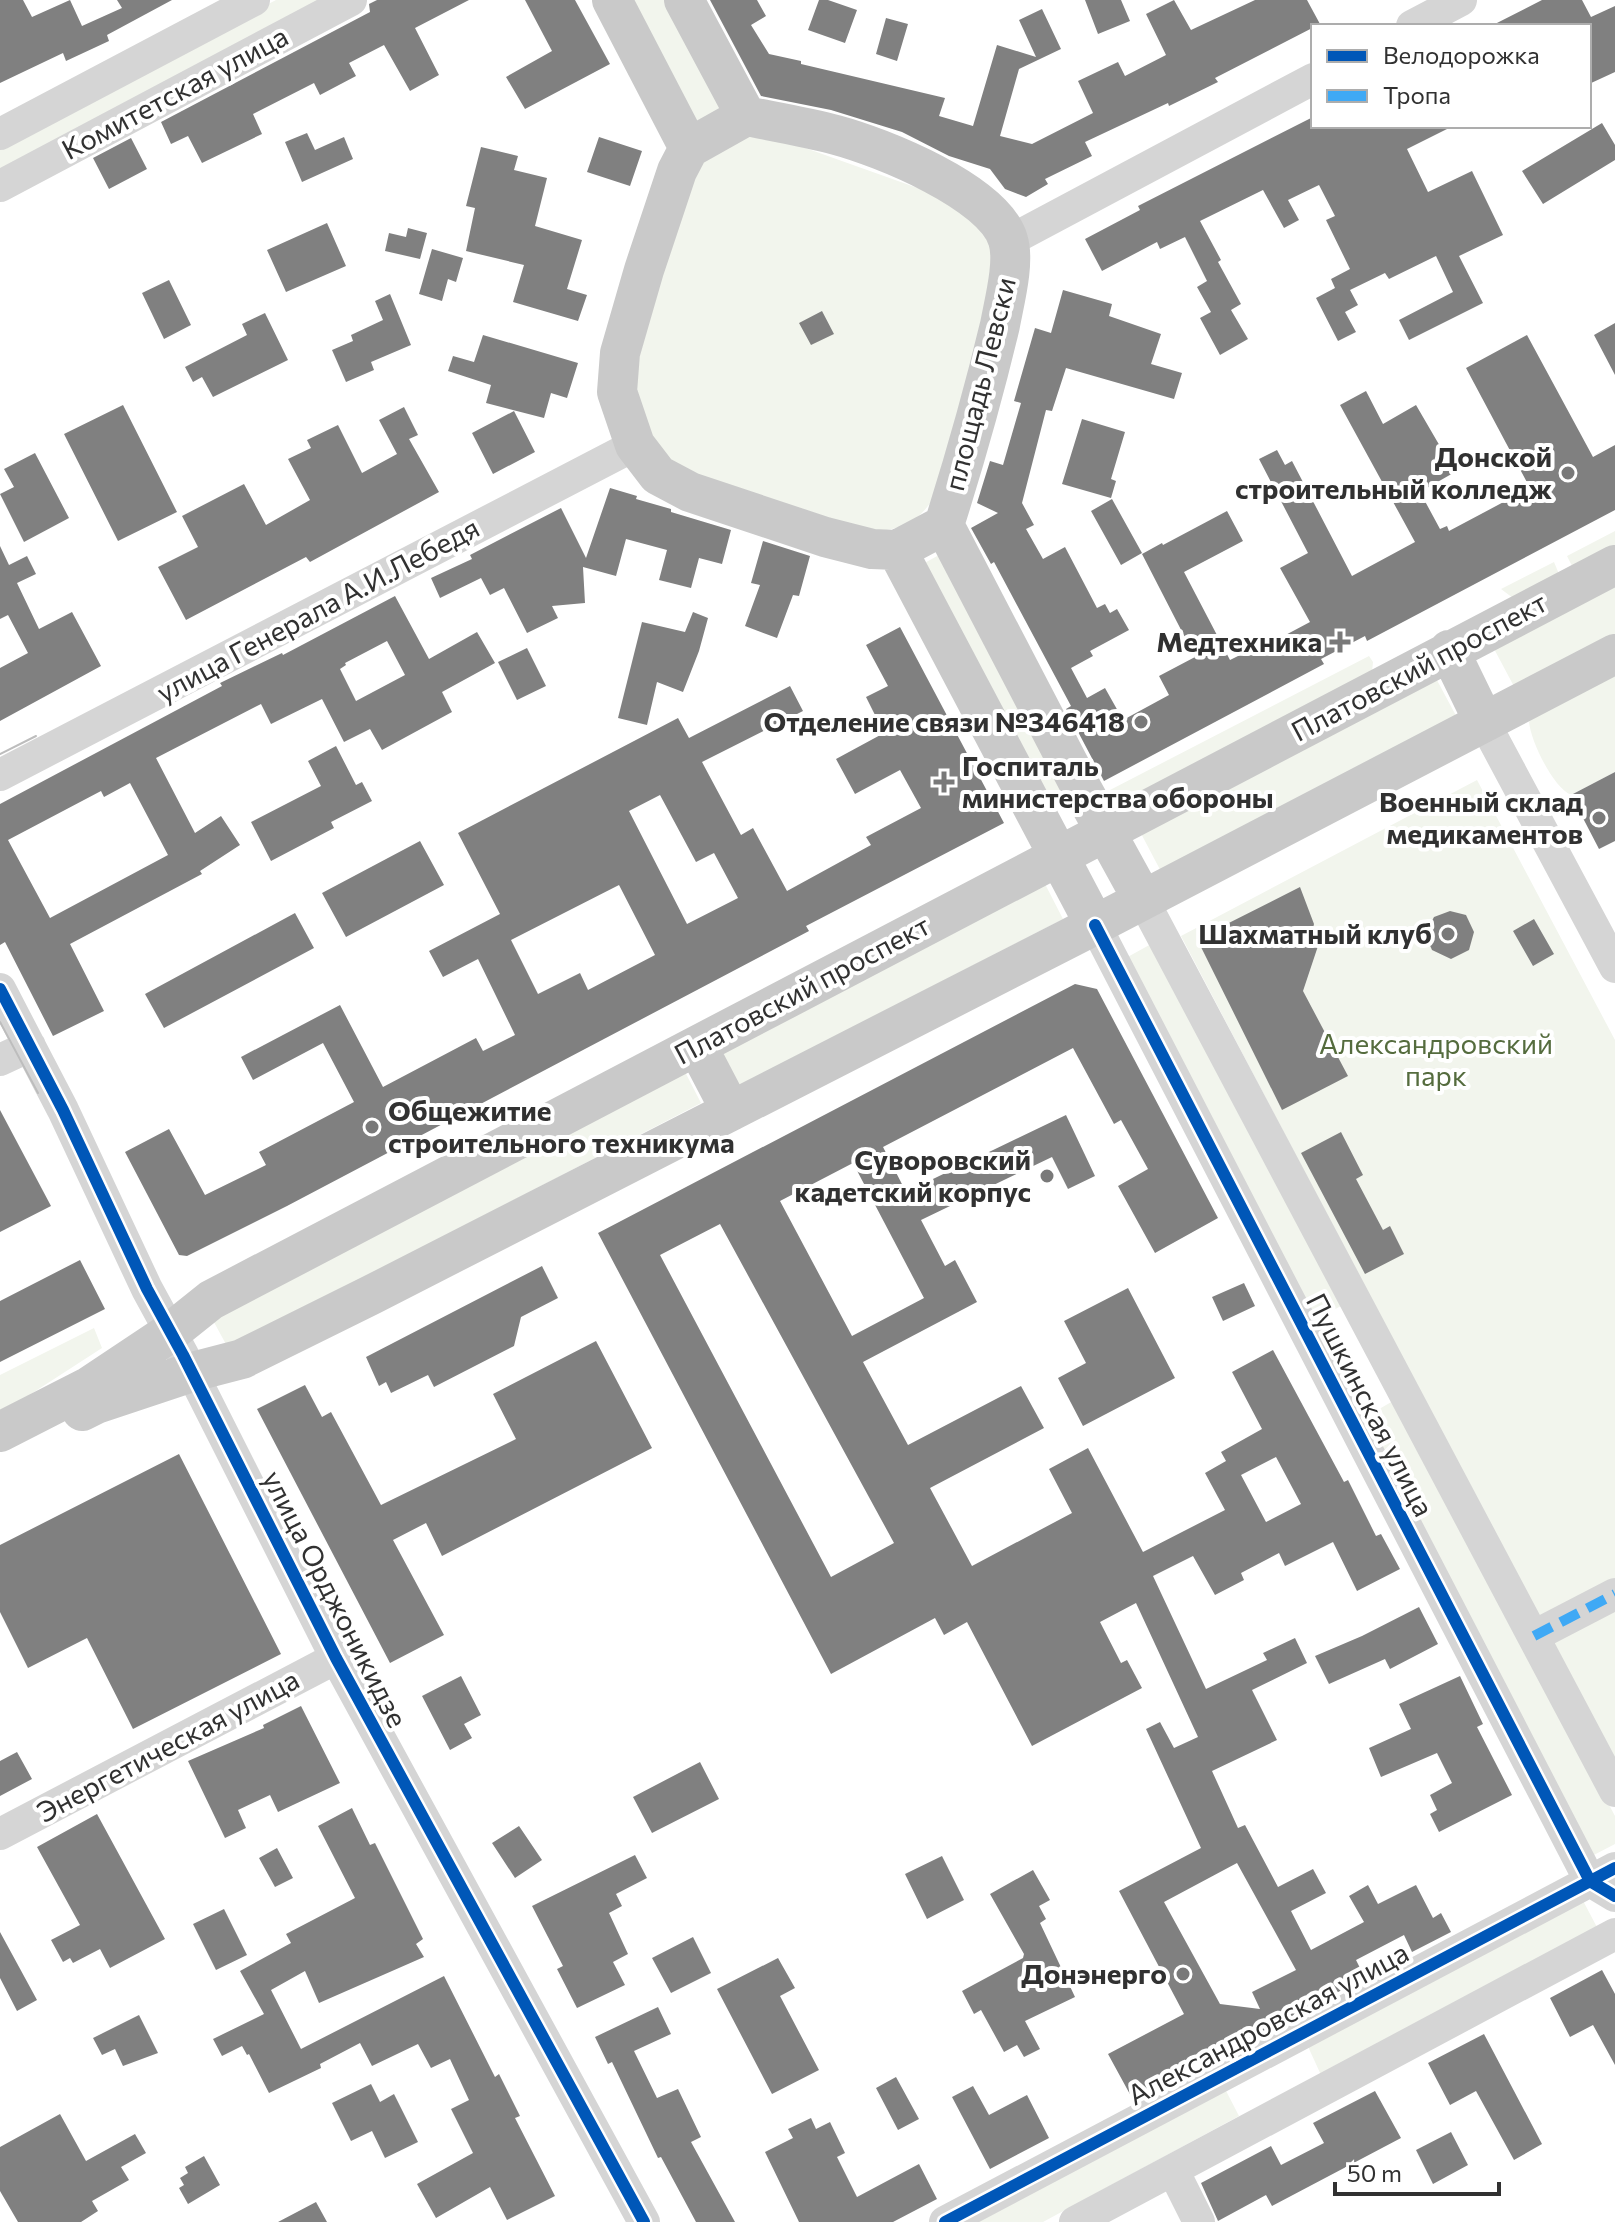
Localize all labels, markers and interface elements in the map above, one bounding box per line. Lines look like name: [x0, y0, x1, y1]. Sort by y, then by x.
street label: Комитетская улица: [56, 18, 293, 166]
legend: [1311, 24, 1591, 128]
text: Велодорожка: [1383, 40, 1540, 69]
text: Тропа: [1383, 80, 1451, 109]
street label: площадь Левски: [936, 274, 1022, 494]
place label: Донской строительный колледж: [1235, 439, 1552, 505]
marker: Донской строительный колледж: [1559, 464, 1577, 482]
street label: улица Генерала А.И.Лебедя: [150, 510, 485, 709]
street label: Платовский проспект: [1285, 584, 1552, 748]
place label: Медтехника: [1156, 624, 1322, 658]
marker: Медтехника: [1329, 631, 1351, 653]
place label: Отделение связи №346418: [763, 704, 1125, 738]
marker: Отделение связи №346418: [1132, 713, 1150, 731]
place label: Госпиталь министерства обороны: [962, 748, 1274, 814]
marker: Госпиталь министерства обороны: [933, 771, 955, 793]
place label: Военный склад медикаментов: [1379, 784, 1583, 850]
marker: Военный склад медикаментов: [1590, 809, 1608, 827]
street label: Платовский проспект: [668, 907, 935, 1071]
place label: Шахматный клуб: [1198, 916, 1432, 950]
marker: Шахматный клуб: [1439, 925, 1457, 943]
park label: Александровский парк: [1319, 1026, 1553, 1092]
place label: Общежитие строительного техникума: [388, 1093, 735, 1159]
marker: Общежитие строительного техникума: [363, 1118, 381, 1136]
place label: Суворовский кадетский корпус: [794, 1142, 1031, 1208]
marker: Суворовский кадетский корпус: [1038, 1167, 1056, 1185]
street label: Пушкинская улица: [1300, 1287, 1442, 1522]
street label: улица Орджоникидзе: [256, 1464, 415, 1733]
street label: Энергетическая улица: [31, 1662, 304, 1829]
street label: Александровская улица: [1121, 1935, 1414, 2112]
place label: Донэнерго: [1021, 1956, 1167, 1990]
marker: Донэнерго: [1174, 1965, 1192, 1983]
scale bar: [1335, 2146, 1499, 2196]
text: 50 m: [1347, 2158, 1402, 2187]

